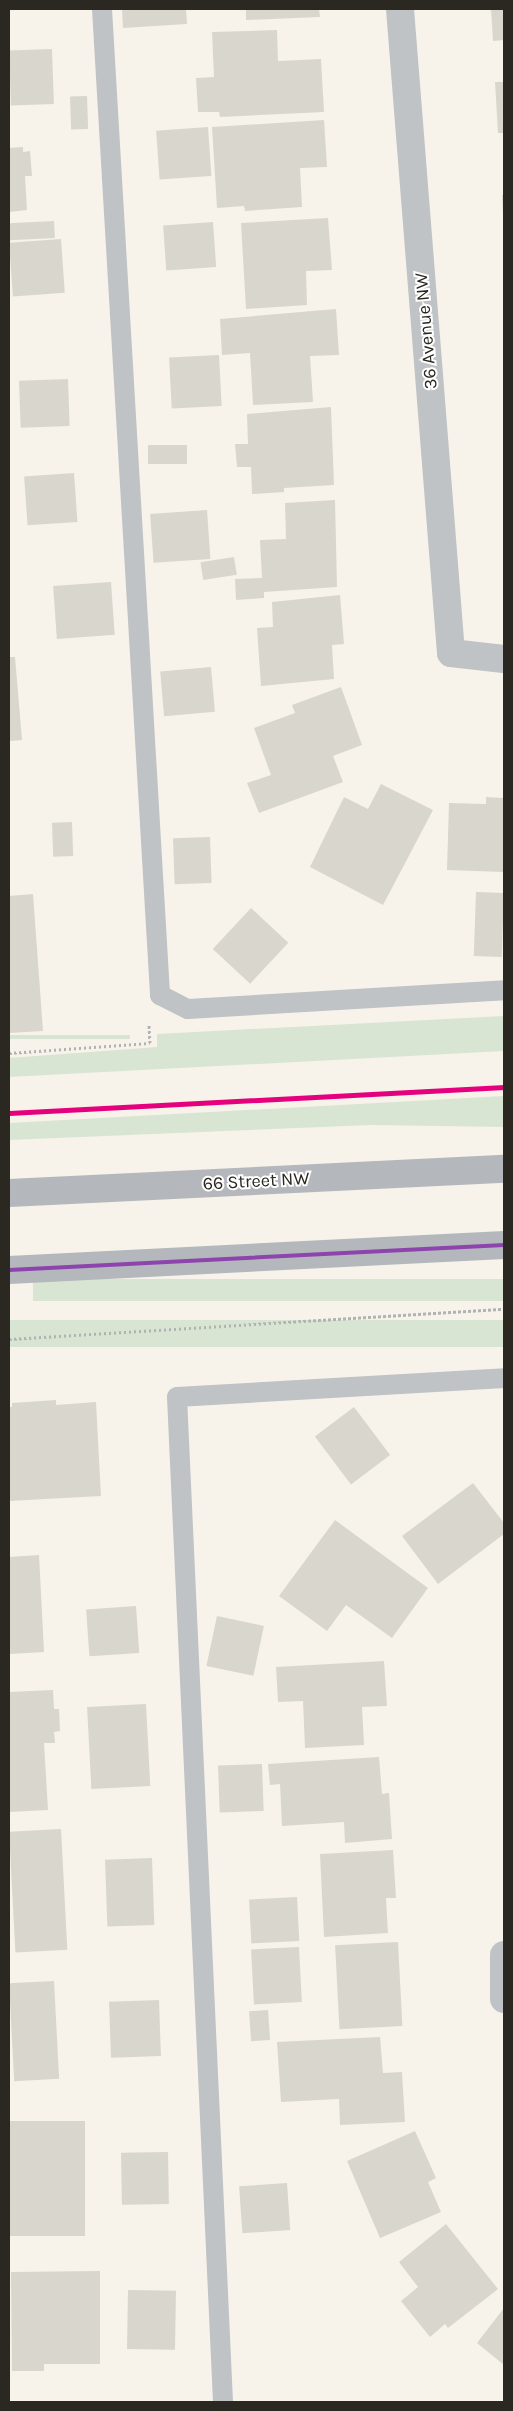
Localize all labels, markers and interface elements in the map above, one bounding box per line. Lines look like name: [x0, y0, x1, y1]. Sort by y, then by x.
street label: 36 Avenue NW: [410, 272, 442, 390]
street label: 66 Street NW: [202, 1167, 310, 1195]

